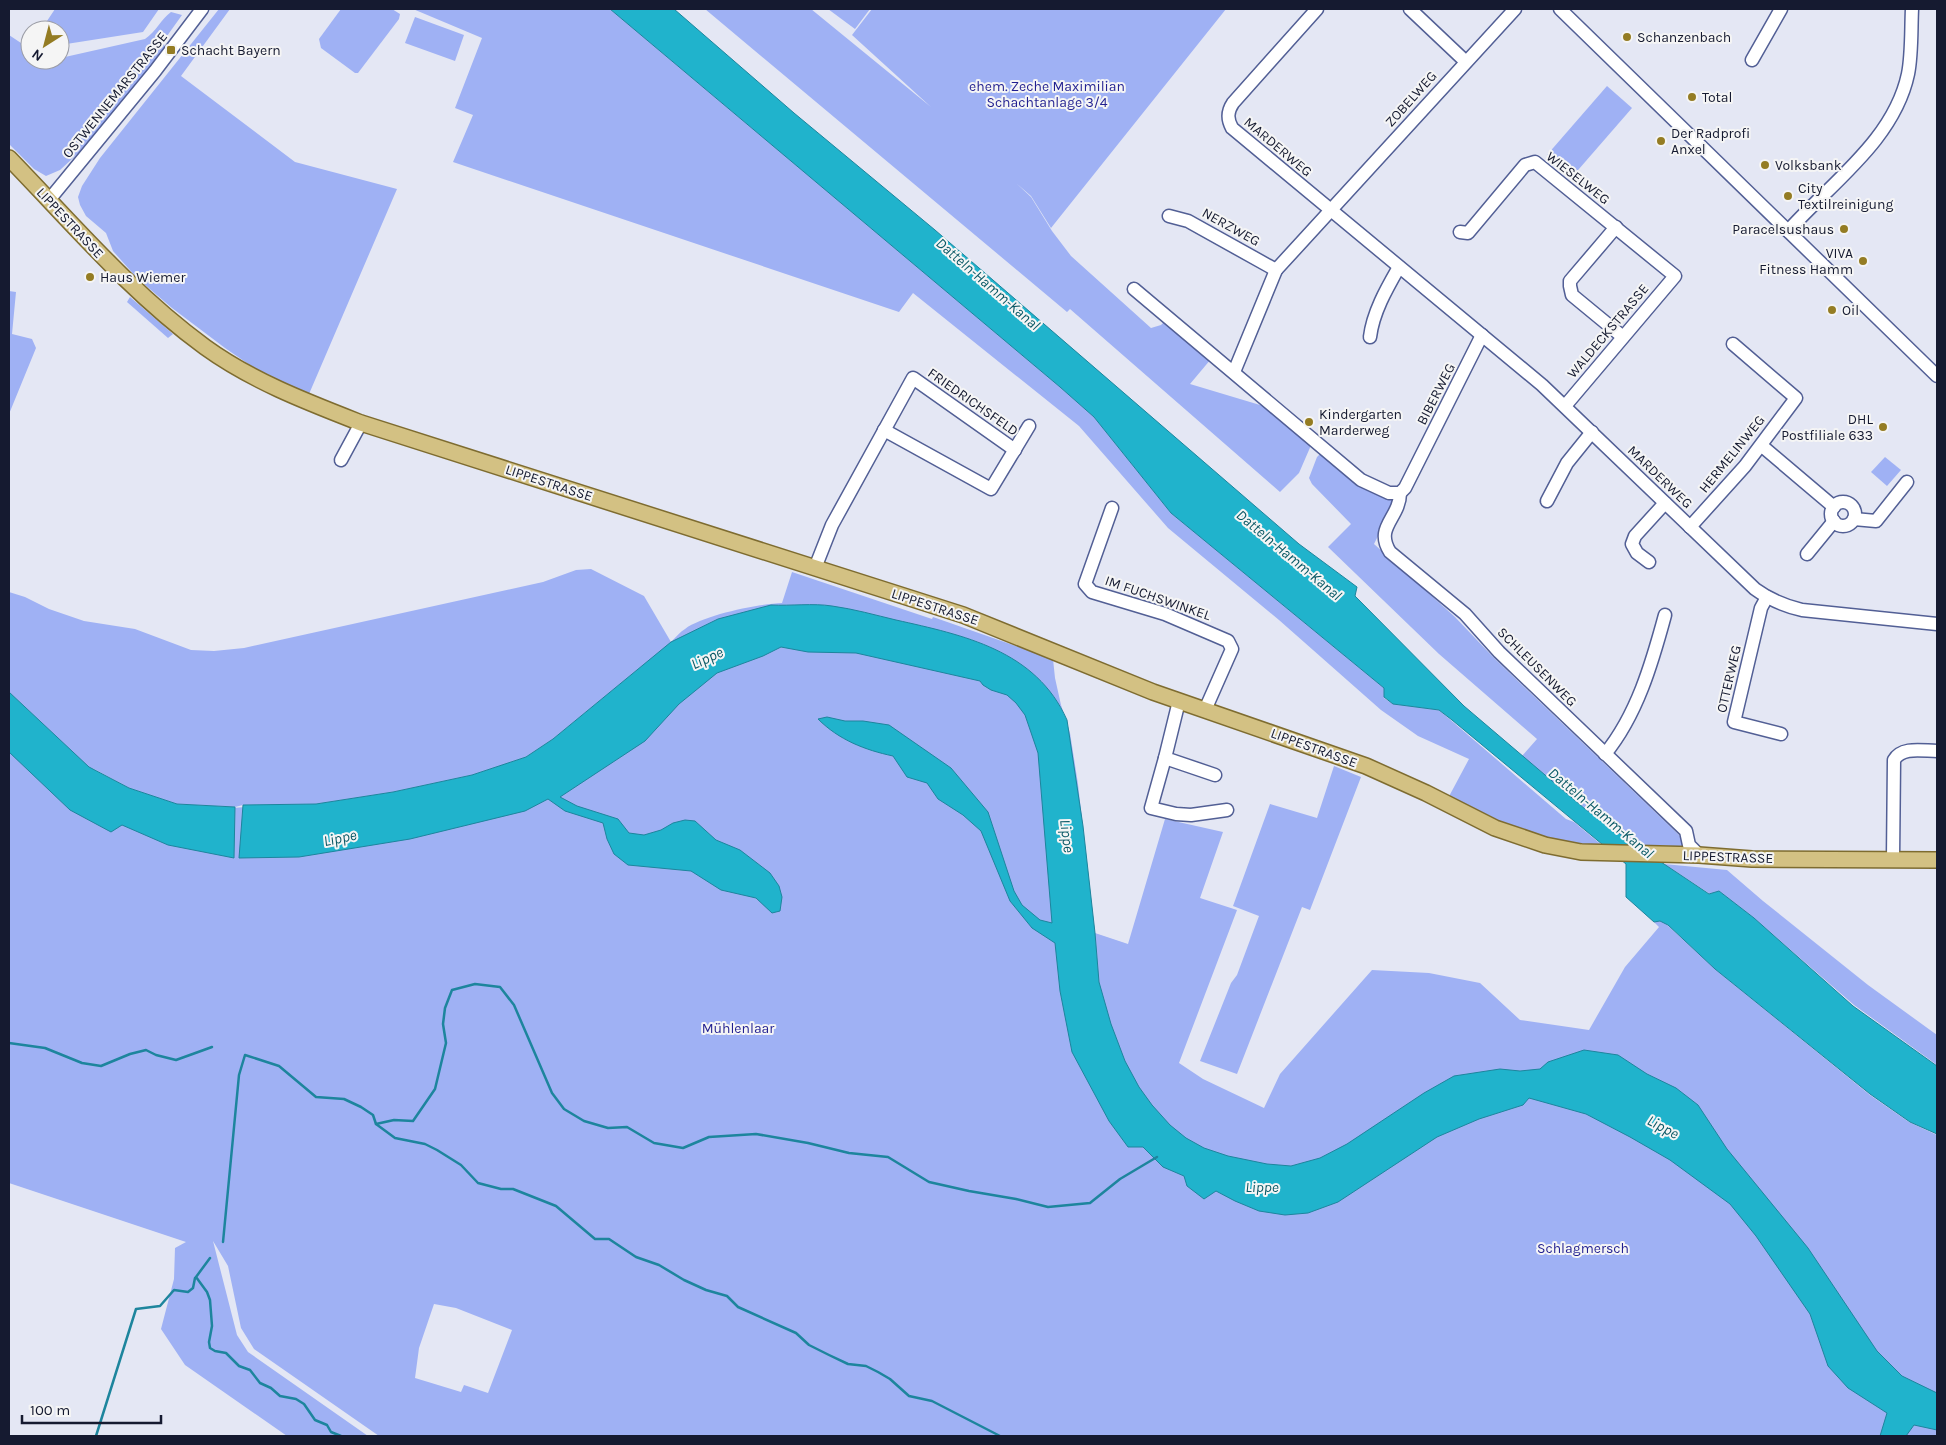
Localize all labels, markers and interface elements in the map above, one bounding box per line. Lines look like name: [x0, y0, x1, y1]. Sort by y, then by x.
north arrow: [20, 20, 70, 70]
street label: OSTWENNEMARSTRASSE: [59, 29, 171, 161]
place label: Schanzenbach: [1637, 29, 1731, 46]
marker: Schanzenbach: [1621, 31, 1633, 43]
place label: Schacht Bayern: [181, 42, 281, 59]
marker: Schacht Bayern: [165, 44, 177, 56]
text: N: [29, 45, 47, 65]
street label: ZOBELWEG: [1382, 68, 1440, 130]
park label: ehem. Zeche Maximilian Schachtanlage 3/4: [969, 78, 1125, 111]
place label: Total: [1702, 89, 1732, 106]
marker: Total: [1686, 91, 1698, 103]
street label: MARDERWEG: [1241, 114, 1315, 180]
place label: Der Radprofi Anxel: [1671, 125, 1750, 158]
marker: Der Radprofi Anxel: [1655, 135, 1667, 147]
street label: WIESELWEG: [1543, 148, 1613, 208]
place label: Volksbank: [1775, 157, 1842, 174]
marker: Volksbank: [1759, 159, 1771, 171]
place label: City Textilreinigung: [1798, 180, 1894, 213]
street label: LIPPESTRASSE: [33, 184, 107, 262]
marker: City Textilreinigung: [1782, 190, 1794, 202]
street label: NERZWEG: [1199, 204, 1263, 250]
place label: Paracelsushaus: [1732, 221, 1834, 238]
marker: Paracelsushaus: [1838, 223, 1850, 235]
water label: Datteln-Hamm-Kanal: [932, 234, 1044, 334]
place label: VIVA Fitness Hamm: [1759, 245, 1853, 278]
marker: VIVA Fitness Hamm: [1857, 255, 1869, 267]
place label: Haus Wiemer: [100, 269, 186, 286]
marker: Haus Wiemer: [84, 271, 96, 283]
street label: WALDECKSTRASSE: [1564, 280, 1652, 382]
place label: Oil: [1842, 302, 1859, 319]
marker: Oil: [1826, 304, 1838, 316]
street label: BIBERWEG: [1413, 360, 1459, 428]
street label: FRIEDRICHSFELD: [924, 364, 1022, 440]
place label: Kindergarten Marderweg: [1319, 406, 1402, 439]
place label: DHL Postfiliale 633: [1781, 411, 1873, 444]
street label: HERMELINWEG: [1696, 412, 1768, 496]
marker: Kindergarten Marderweg: [1303, 416, 1315, 428]
marker: DHL Postfiliale 633: [1877, 421, 1889, 433]
street label: MARDERWEG: [1624, 442, 1696, 512]
street label: LIPPESTRASSE: [503, 461, 595, 505]
water label: Datteln-Hamm-Kanal: [1233, 506, 1346, 604]
street label: IM FUCHSWINKEL: [1103, 572, 1214, 624]
street label: LIPPESTRASSE: [889, 585, 981, 629]
street label: SCHLEUSENWEG: [1494, 624, 1580, 710]
water label: Lippe: [688, 643, 726, 673]
street label: OTTERWEG: [1713, 644, 1745, 714]
street label: LIPPESTRASSE: [1268, 724, 1360, 772]
water label: Datteln-Hamm-Kanal: [1545, 764, 1658, 862]
water label: Lippe: [1056, 818, 1078, 854]
water label: Lippe: [322, 826, 358, 850]
street label: LIPPESTRASSE: [1682, 847, 1774, 867]
park label: Mühlenlaar: [702, 1020, 775, 1037]
water label: Lippe: [1644, 1111, 1682, 1143]
water label: Lippe: [1245, 1178, 1279, 1196]
park label: Schlagmersch: [1537, 1240, 1629, 1257]
scale bar: [22, 1392, 161, 1424]
text: 100 m: [30, 1401, 70, 1419]

